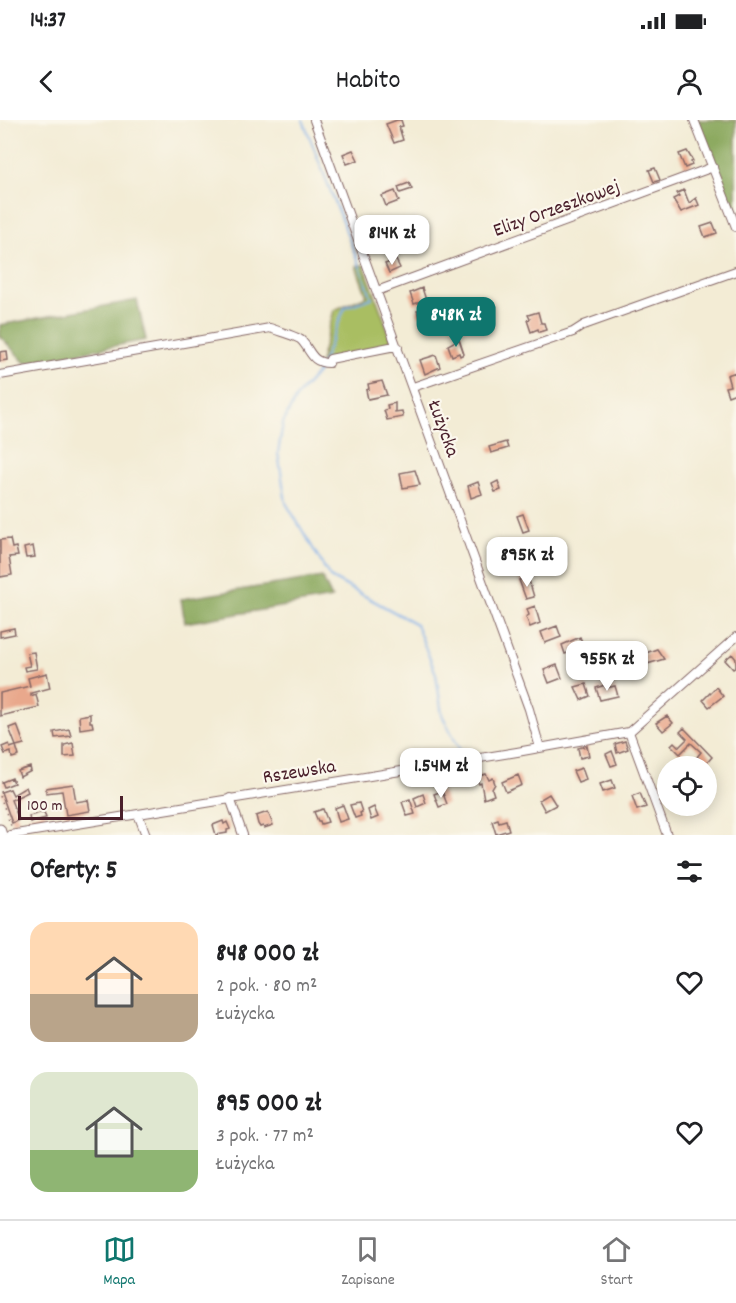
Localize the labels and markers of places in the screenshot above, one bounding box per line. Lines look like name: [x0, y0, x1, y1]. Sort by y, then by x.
pin: 814K zł: [337, 215, 447, 266]
pin: 848K zł: [401, 297, 511, 348]
pin: 895K zł: [472, 537, 582, 588]
pin: 955K zł: [552, 641, 662, 692]
pin: 1.54M zł: [379, 748, 503, 799]

